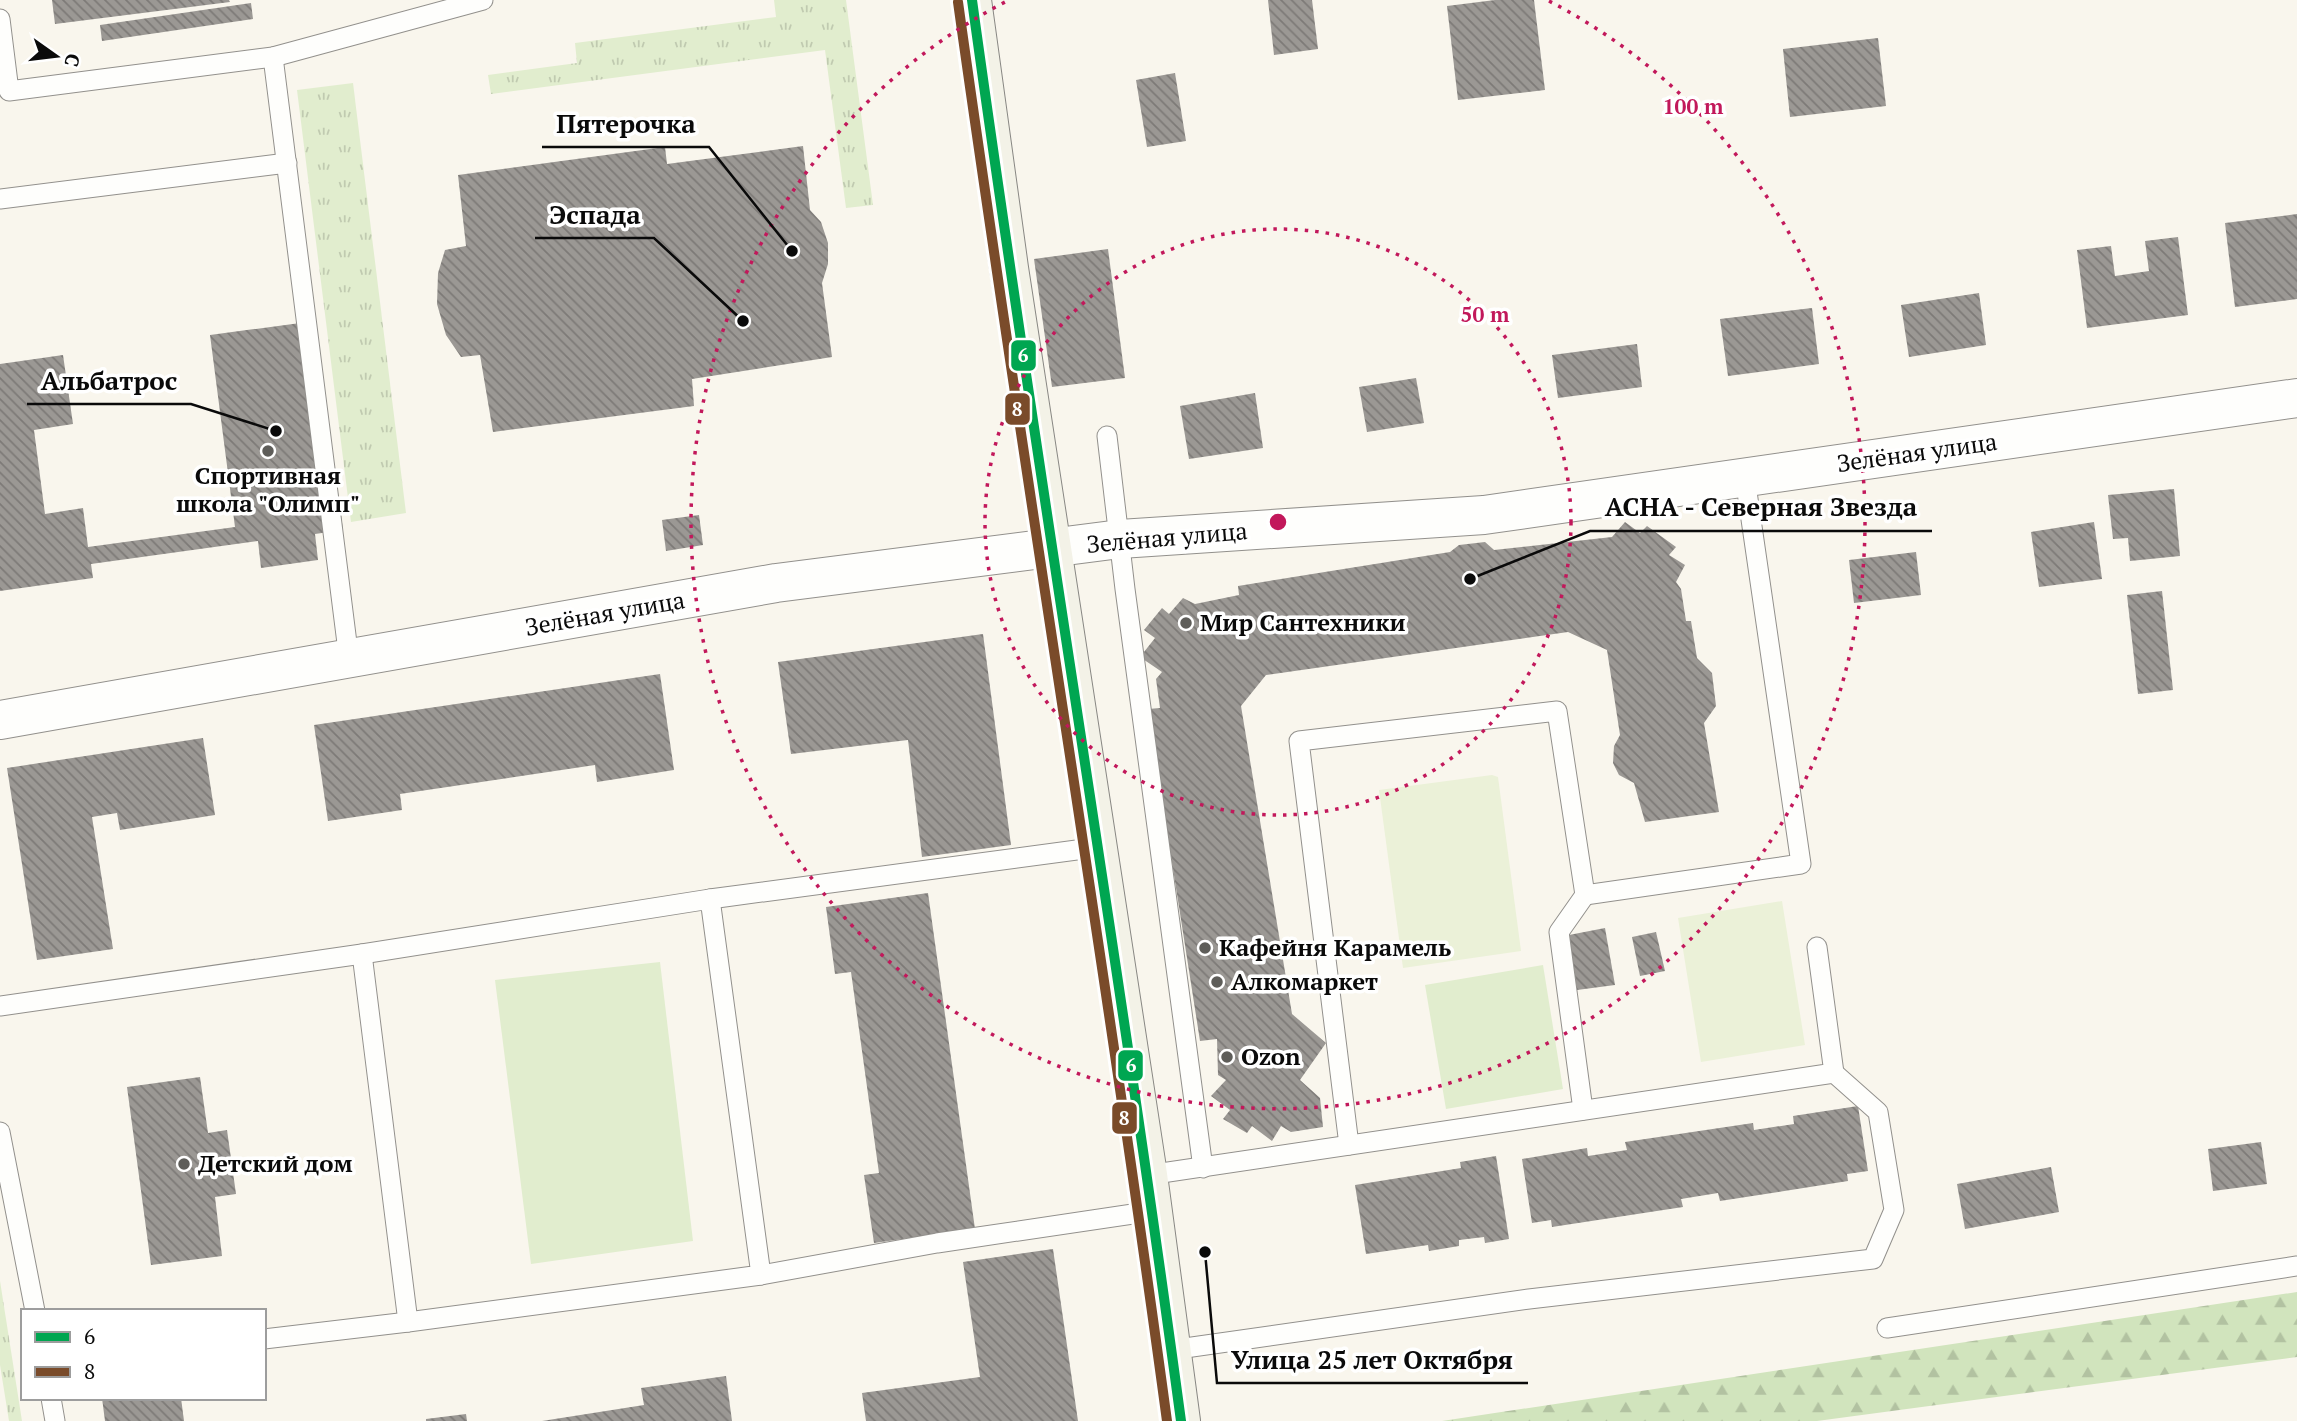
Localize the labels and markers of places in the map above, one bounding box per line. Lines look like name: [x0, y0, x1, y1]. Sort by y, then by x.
callout: Пятерочка: [542, 100, 709, 147]
callout: Эспада: [535, 191, 654, 238]
callout: Альбатрос: [27, 357, 191, 404]
marker: Спортивная школа "Олимп": [260, 443, 276, 459]
place label: Спортивная школа "Олимп": [176, 459, 360, 519]
callout: АСНА - Северная Звезда: [1590, 484, 1932, 531]
centre of rings: [1266, 510, 1290, 534]
place label: Мир Сантехники: [1200, 606, 1406, 638]
marker: Мир Сантехники: [1178, 615, 1194, 631]
place label: Кафейня Карамель: [1219, 931, 1451, 963]
marker: Кафейня Карамель: [1197, 940, 1213, 956]
place label: Алкомаркет: [1231, 965, 1378, 997]
marker: Алкомаркет: [1209, 974, 1225, 990]
place label: Ozon: [1241, 1040, 1301, 1072]
marker: Ozon: [1219, 1049, 1235, 1065]
place label: Детский дом: [198, 1147, 353, 1179]
marker: Детский дом: [176, 1156, 192, 1172]
callout: Улица 25 лет Октября: [1217, 1336, 1528, 1383]

